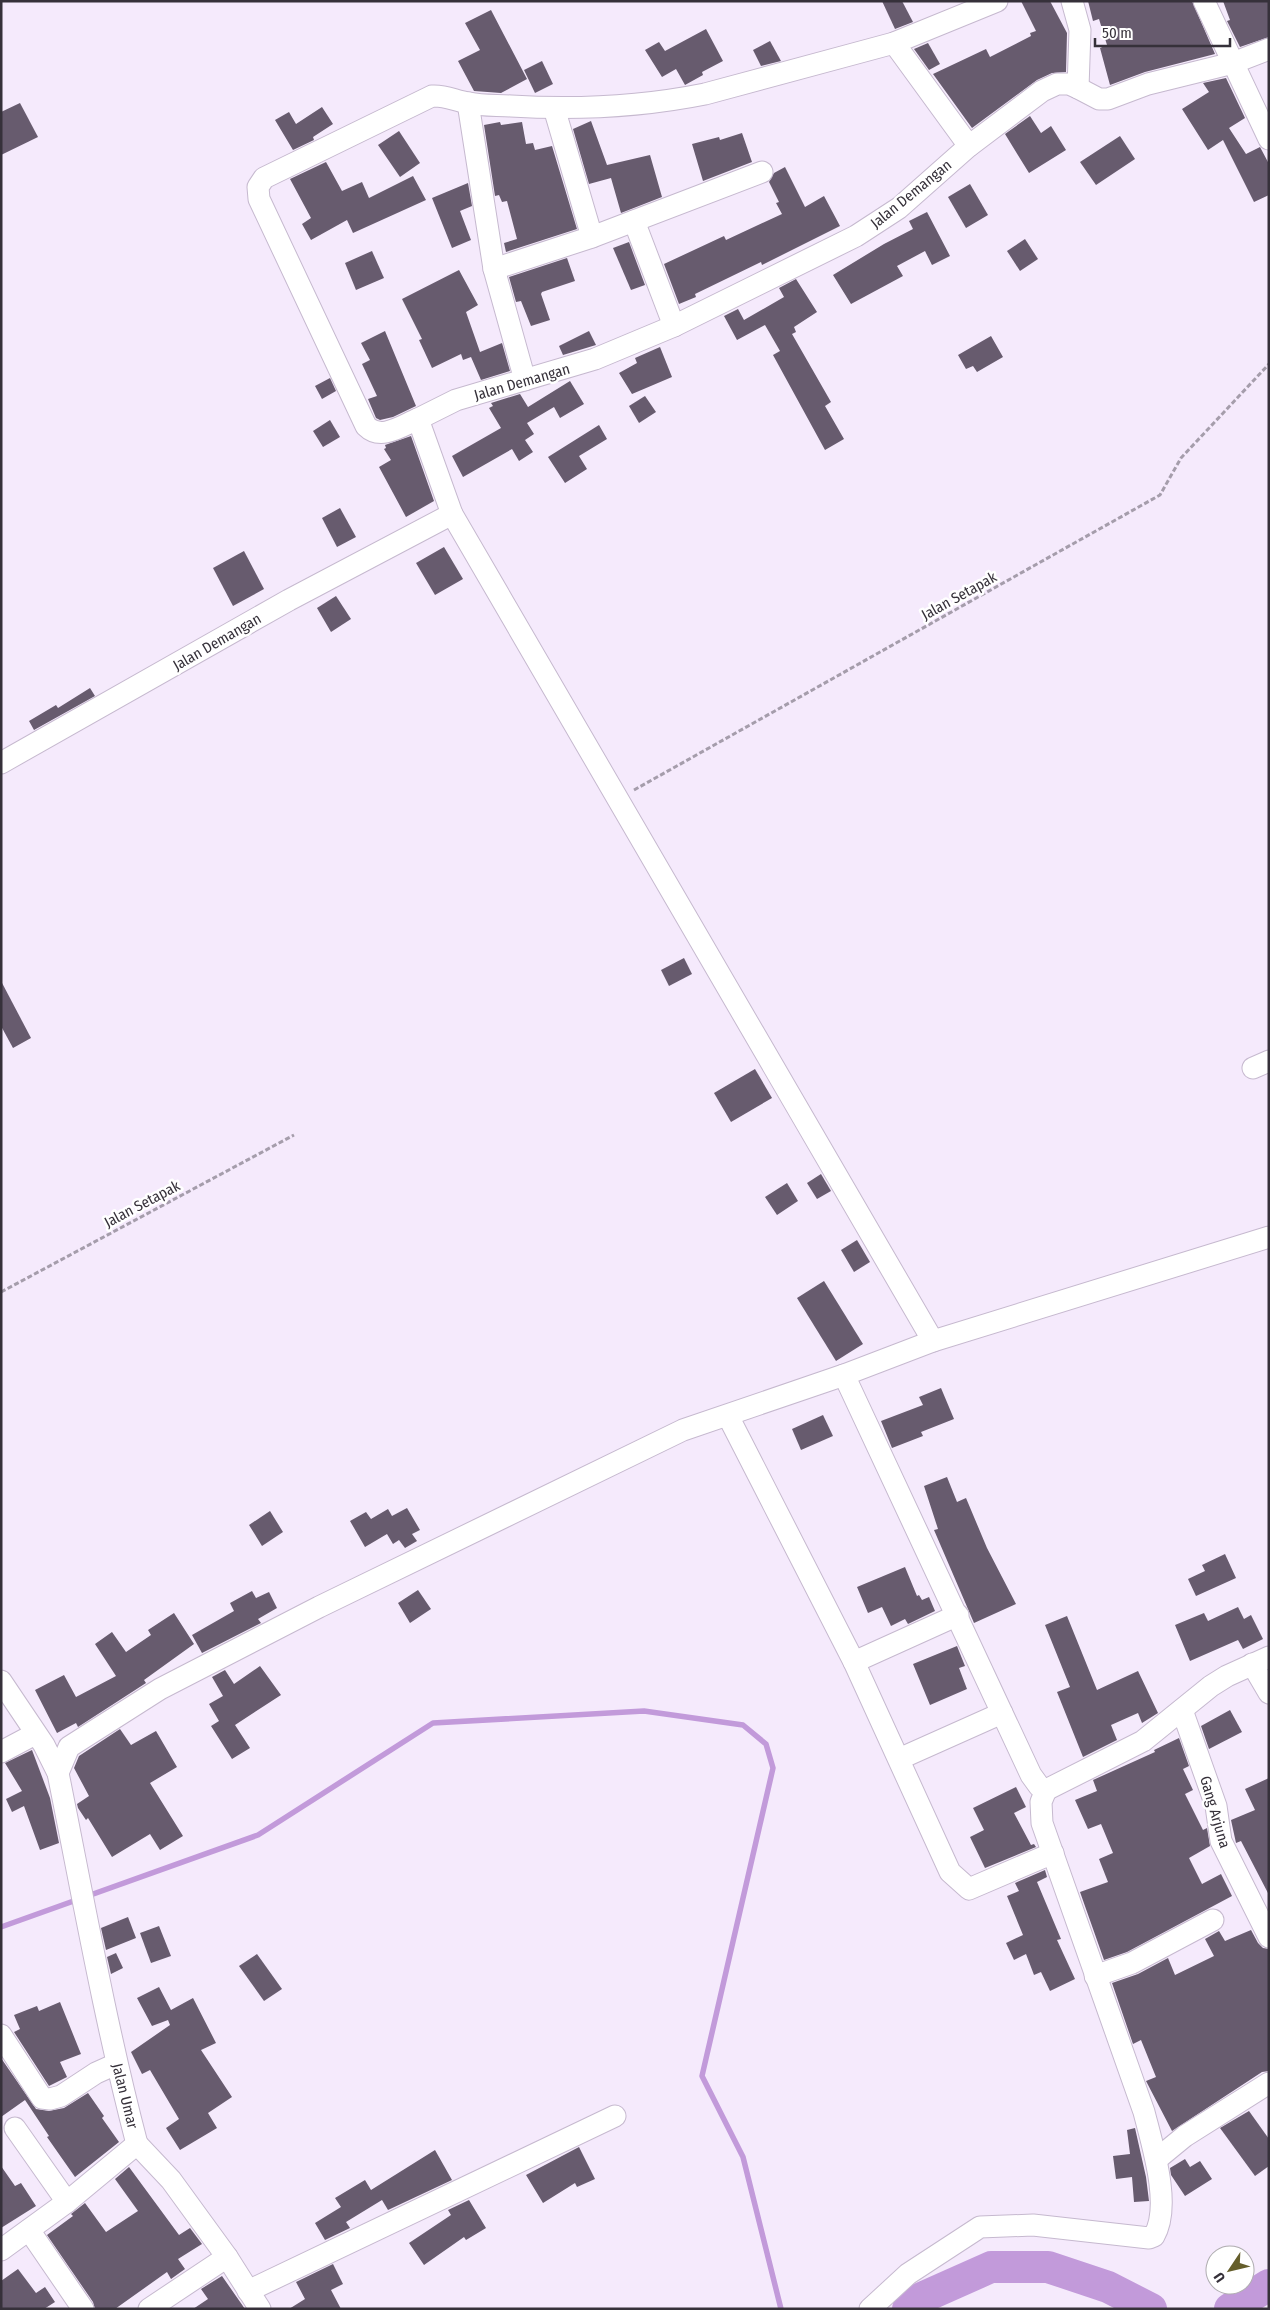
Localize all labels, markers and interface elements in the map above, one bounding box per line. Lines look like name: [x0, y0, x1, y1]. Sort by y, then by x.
scale bar: [1095, 15, 1230, 47]
text: 50 m: [1102, 24, 1132, 42]
street label: Jalan Demangan: [867, 156, 955, 232]
street label: Jalan Demangan: [472, 360, 572, 404]
street label: Jalan Setapak: [918, 568, 1000, 624]
street label: Jalan Demangan: [170, 609, 264, 675]
street label: Jalan Setapak: [101, 1177, 183, 1231]
street label: Gang Arjuna: [1196, 1774, 1234, 1850]
street label: Jalan Umar: [108, 2061, 142, 2131]
north arrow: [1205, 2245, 1255, 2295]
text: U: [1210, 2269, 1229, 2285]

